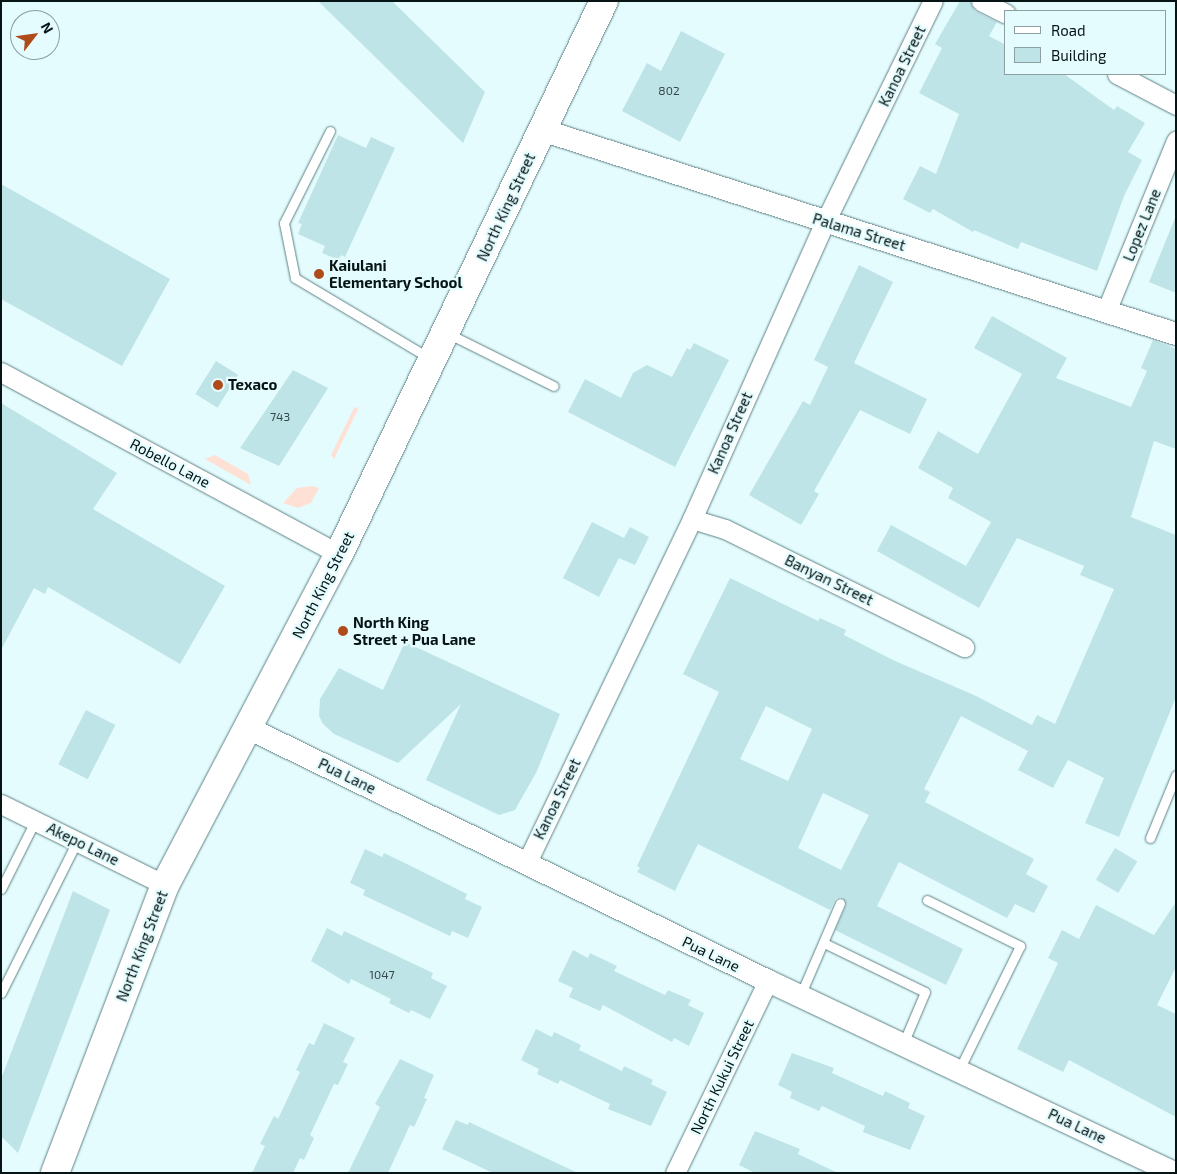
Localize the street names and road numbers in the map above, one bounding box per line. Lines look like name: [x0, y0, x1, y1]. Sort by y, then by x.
street label: Kanoa Street: [875, 23, 929, 109]
street label: North King Street: [473, 150, 539, 264]
street label: Lopez Lane: [1119, 186, 1165, 264]
street label: Palama Street: [810, 209, 908, 255]
street label: Kanoa Street: [704, 389, 756, 477]
street label: Robello Lane: [127, 434, 213, 492]
street label: North King Street: [288, 529, 358, 641]
street label: Banyan Street: [782, 551, 876, 609]
street label: Pua Lane: [315, 754, 379, 798]
street label: Kanoa Street: [530, 756, 584, 842]
street label: Akepo Lane: [44, 819, 122, 869]
street label: North King Street: [113, 888, 171, 1004]
street label: Pua Lane: [679, 932, 743, 976]
street label: North Kukui Street: [686, 1017, 758, 1137]
street label: Pua Lane: [1045, 1105, 1109, 1147]

